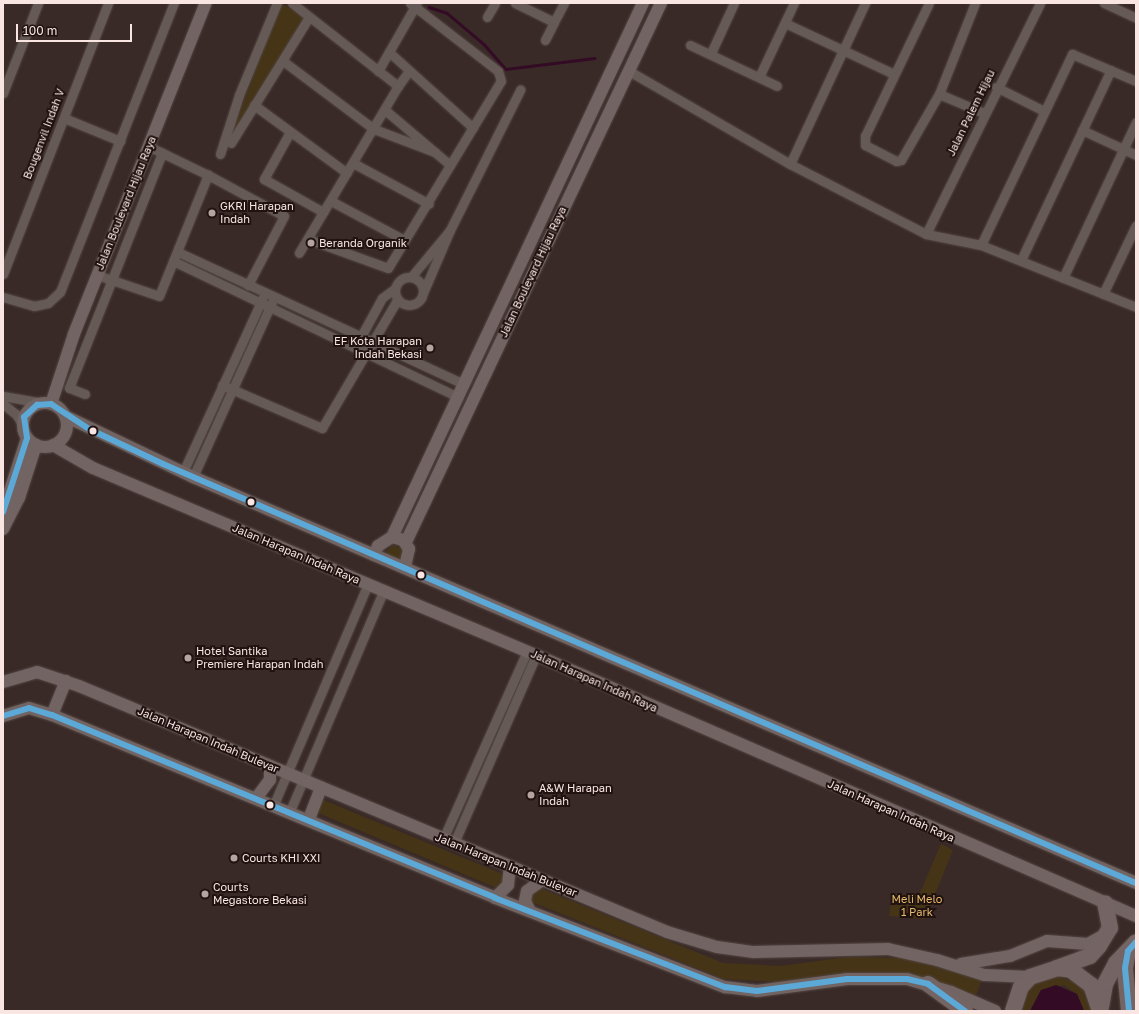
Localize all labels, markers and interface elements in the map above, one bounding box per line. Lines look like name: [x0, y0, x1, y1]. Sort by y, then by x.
scale bar: [18, 16, 134, 42]
text: 100 m: [23, 23, 57, 38]
street label: Jalan Palem Hijau: [944, 68, 998, 158]
street label: Bougenvil Indah V: [21, 87, 67, 181]
street label: Jalan Boulevard Hijau Raya: [93, 134, 159, 272]
place label: GKRI Harapan Indah: [220, 200, 294, 226]
street label: Jalan Boulevard Hijau Raya: [497, 205, 569, 339]
marker: GKRI Harapan Indah: [207, 208, 217, 218]
place label: Beranda Organik: [319, 236, 407, 250]
marker: Beranda Organik: [306, 238, 316, 248]
place label: EF Kota Harapan Indah Bekasi: [334, 335, 422, 361]
marker: EF Kota Harapan Indah Bekasi: [425, 343, 435, 353]
unlabelled marker: [88, 426, 98, 436]
unlabelled marker: [246, 497, 256, 507]
street label: Jalan Harapan Indah Raya: [230, 521, 362, 587]
unlabelled marker: [416, 570, 426, 580]
place label: Hotel Santika Premiere Harapan Indah: [196, 645, 324, 671]
street label: Jalan Harapan Indah Raya: [529, 647, 659, 715]
marker: Hotel Santika Premiere Harapan Indah: [183, 653, 193, 663]
street label: Jalan Harapan Indah Bulevar: [136, 704, 280, 776]
street label: Jalan Harapan Indah Raya: [826, 777, 956, 845]
place label: A&W Harapan Indah: [539, 782, 612, 808]
marker: A&W Harapan Indah: [526, 790, 536, 800]
unlabelled marker: [265, 800, 275, 810]
street label: Jalan Harapan Indah Bulevar: [433, 830, 579, 900]
place label: Courts KHI XXI: [242, 851, 320, 865]
marker: Courts KHI XXI: [229, 853, 239, 863]
place label: Courts Megastore Bekasi: [213, 881, 307, 907]
marker: Courts Megastore Bekasi: [200, 889, 210, 899]
park label: Meli Melo 1 Park: [892, 893, 942, 919]

